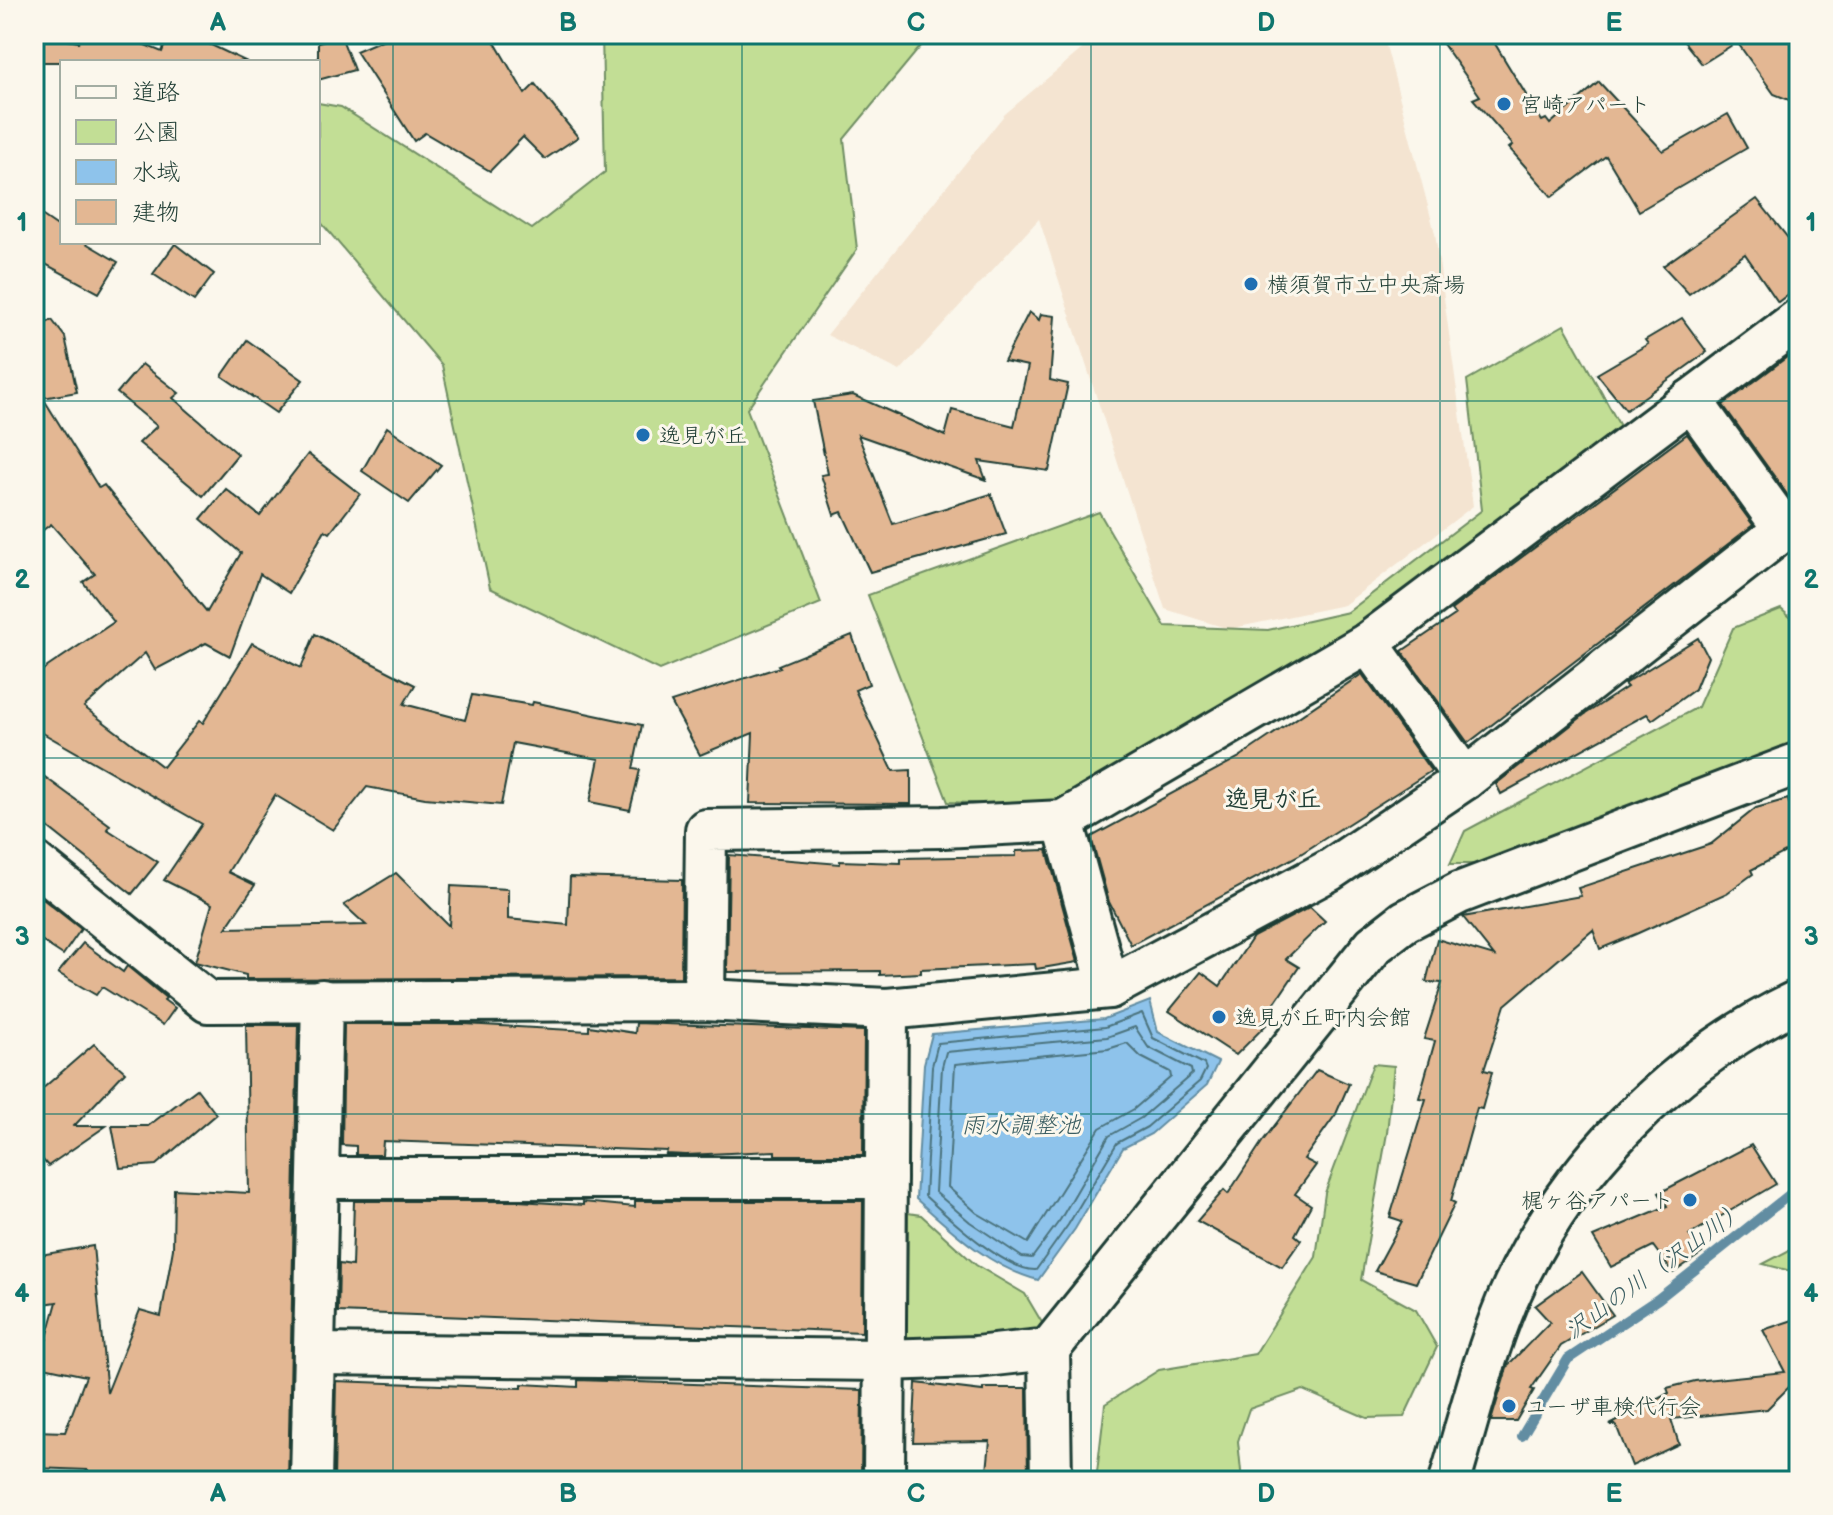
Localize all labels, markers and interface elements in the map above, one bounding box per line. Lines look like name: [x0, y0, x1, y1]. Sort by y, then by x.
text: A: [209, 8, 226, 39]
text: B: [559, 8, 577, 39]
text: C: [907, 8, 925, 39]
text: D: [1257, 8, 1275, 39]
text: E: [1606, 8, 1623, 39]
legend: [60, 60, 320, 244]
text: 道路: [132, 78, 180, 107]
place label: 宮崎アパート: [1520, 92, 1651, 119]
marker: 宮崎アパート: [1495, 95, 1513, 113]
text: 公園: [132, 118, 180, 147]
text: 水域: [132, 158, 180, 187]
text: 建物: [132, 198, 180, 227]
text: 1: [17, 208, 27, 239]
text: 1: [1806, 208, 1816, 239]
place label: 横須賀市立中央斎場: [1267, 272, 1465, 299]
marker: 横須賀市立中央斎場: [1242, 275, 1260, 293]
place label: 逸見が丘: [659, 423, 747, 450]
marker: 逸見が丘: [634, 426, 652, 444]
text: 2: [14, 565, 30, 596]
text: 2: [1803, 565, 1819, 596]
district label: 逸見が丘: [1225, 785, 1321, 814]
text: 3: [14, 922, 30, 953]
text: 3: [1803, 922, 1819, 953]
place label: 逸見が丘町内会館: [1235, 1005, 1411, 1032]
marker: 逸見が丘町内会館: [1210, 1008, 1228, 1026]
water label: 雨水調整池: [961, 1111, 1082, 1140]
place label: 梶ヶ谷アパート: [1521, 1188, 1674, 1215]
marker: 梶ヶ谷アパート: [1681, 1191, 1699, 1209]
water label: 沢山の川（沢山川）: [1559, 1195, 1751, 1346]
text: 4: [14, 1279, 30, 1310]
text: 4: [1803, 1279, 1819, 1310]
place label: ユーザ車検代行会: [1525, 1394, 1701, 1421]
marker: ユーザ車検代行会: [1500, 1397, 1518, 1415]
text: A: [209, 1479, 226, 1510]
text: B: [559, 1479, 577, 1510]
text: C: [907, 1479, 925, 1510]
text: D: [1257, 1479, 1275, 1510]
text: E: [1606, 1479, 1623, 1510]

